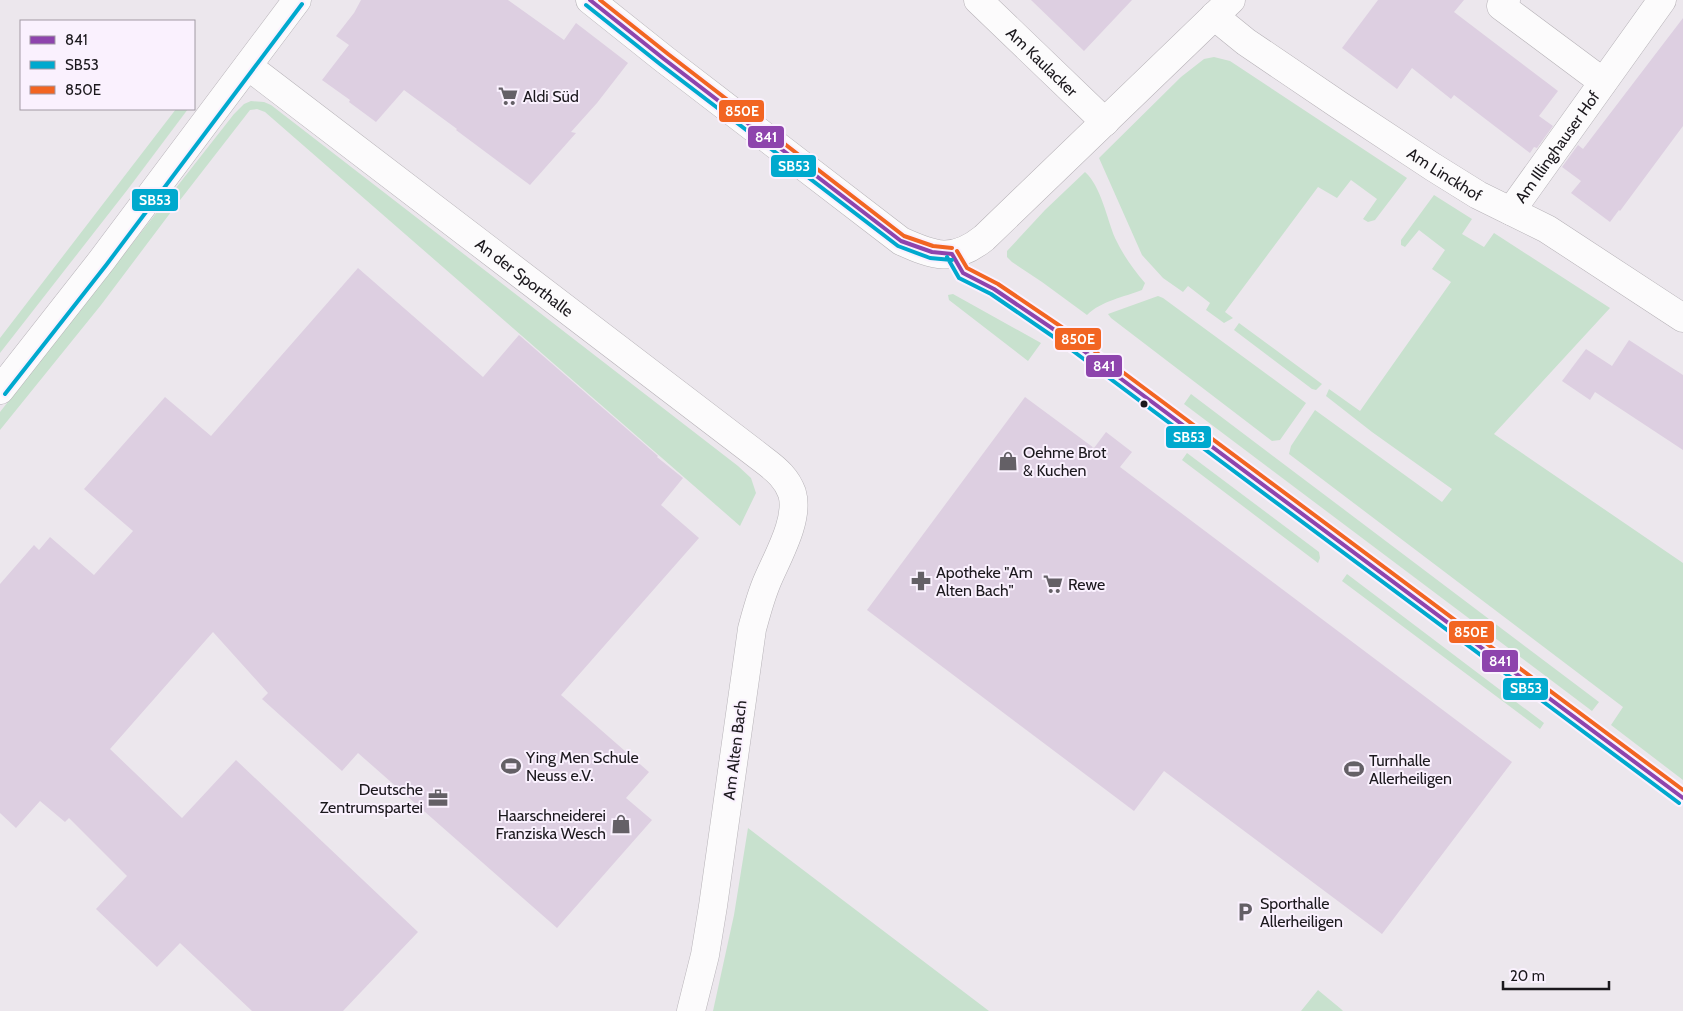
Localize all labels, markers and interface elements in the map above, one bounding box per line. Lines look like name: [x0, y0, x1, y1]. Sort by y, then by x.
legend: [20, 20, 195, 110]
street label: Am Kaulacker: [1003, 23, 1082, 101]
text: 841: [65, 31, 88, 49]
text: SB53: [65, 56, 99, 74]
text: 850E: [65, 81, 101, 99]
supermarket icon: Aldi Süd: [497, 85, 519, 107]
place label: Aldi Süd: [523, 87, 579, 106]
street label: Am Illinghauser Hof: [1511, 87, 1604, 206]
line badge: 850E: [718, 99, 765, 123]
text: 850E: [725, 102, 759, 120]
line badge: 841: [747, 125, 785, 149]
text: 841: [755, 128, 777, 146]
street label: Am Linckhof: [1404, 143, 1486, 205]
line badge: SB53: [770, 154, 817, 178]
text: SB53: [778, 157, 810, 175]
line badge: SB53: [131, 188, 179, 212]
text: SB53: [139, 191, 171, 209]
street label: An der Sporthalle: [472, 234, 577, 321]
line badge: 850E: [1054, 327, 1102, 351]
text: 850E: [1061, 330, 1095, 348]
line badge: 841: [1085, 354, 1123, 378]
text: 841: [1093, 357, 1115, 375]
unlabelled marker: [1139, 399, 1149, 409]
line badge: SB53: [1165, 425, 1212, 449]
text: SB53: [1173, 428, 1205, 446]
place label: Oehme Brot & Kuchen: [1023, 443, 1107, 480]
shop icon: Oehme Brot & Kuchen: [997, 450, 1019, 472]
place label: Apotheke "Am Alten Bach": [936, 563, 1033, 600]
pharmacy icon: Apotheke "Am Alten Bach": [910, 570, 932, 592]
supermarket icon: Rewe: [1042, 573, 1064, 595]
place label: Rewe: [1068, 575, 1105, 594]
line badge: 850E: [1448, 620, 1495, 644]
text: 850E: [1454, 623, 1488, 641]
line badge: 841: [1481, 649, 1519, 673]
text: 841: [1489, 652, 1511, 670]
line badge: SB53: [1502, 677, 1549, 701]
text: SB53: [1510, 679, 1542, 697]
street label: Am Alten Bach: [719, 699, 751, 801]
place label: Ying Men Schule Neuss e.V.: [525, 748, 639, 785]
place label: Turnhalle Allerheiligen: [1369, 751, 1452, 788]
sports icon: Ying Men Schule Neuss e.V.: [500, 755, 522, 777]
sports icon: Turnhalle Allerheiligen: [1343, 758, 1365, 780]
place label: Deutsche Zentrumspartei: [320, 780, 423, 817]
office icon: Deutsche Zentrumspartei: [427, 787, 449, 809]
place label: Haarschneiderei Franziska Wesch: [496, 806, 606, 843]
shop icon: Haarschneiderei Franziska Wesch: [610, 813, 632, 835]
place label: Sporthalle Allerheiligen: [1260, 894, 1343, 931]
parking icon: Sporthalle Allerheiligen: [1234, 901, 1256, 923]
scale bar: [1503, 958, 1609, 990]
text: 20 m: [1510, 967, 1545, 985]

